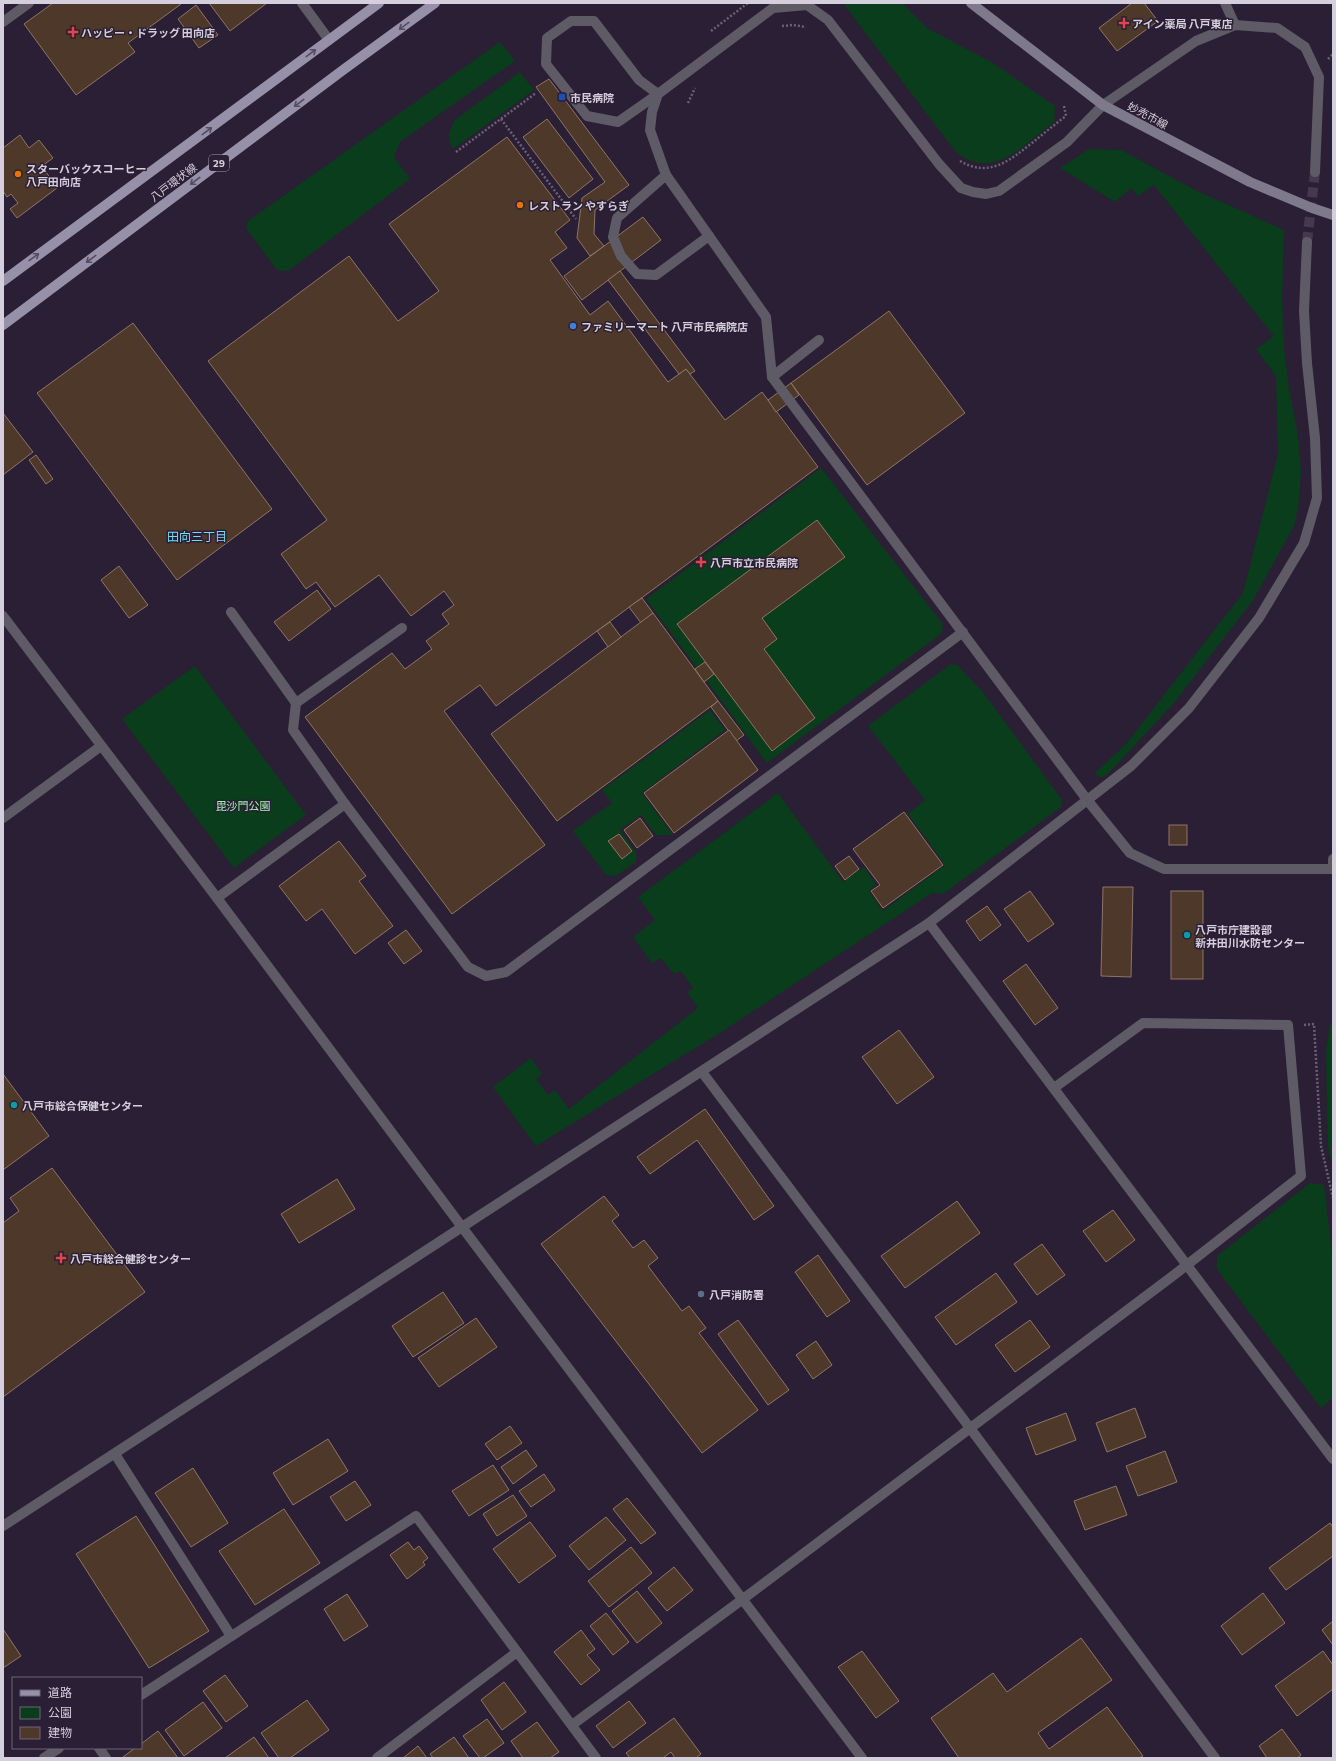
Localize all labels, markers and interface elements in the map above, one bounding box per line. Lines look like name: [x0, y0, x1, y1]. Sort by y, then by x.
place label: アイン薬局 八戸東店: [1132, 17, 1233, 30]
marker: アイン薬局 八戸東店: [1119, 18, 1129, 28]
one-way arrow: [398, 22, 409, 30]
place label: ハッピー・ドラッグ 田向店: [81, 26, 215, 39]
marker: ハッピー・ドラッグ 田向店: [68, 27, 78, 37]
one-way arrow: [306, 49, 317, 57]
place label: 市民病院: [570, 91, 614, 104]
marker: 市民病院: [557, 92, 567, 102]
one-way arrow: [294, 99, 305, 107]
street label: 妙売市線: [1126, 99, 1170, 131]
one-way arrow: [201, 126, 212, 135]
road number: 29: [209, 155, 229, 171]
street label: 八戸環状線: [147, 160, 199, 204]
place label: スターバックスコーヒー 八戸田向店: [26, 162, 147, 188]
marker: スターバックスコーヒー 八戸田向店: [13, 169, 23, 179]
one-way arrow: [190, 177, 201, 185]
place label: レストラン やすらぎ: [528, 199, 629, 212]
marker: レストラン やすらぎ: [515, 200, 525, 210]
one-way arrow: [29, 253, 40, 262]
one-way arrow: [86, 255, 97, 263]
place label: ファミリーマート 八戸市民病院店: [581, 320, 748, 333]
marker: ファミリーマート 八戸市民病院店: [568, 321, 578, 331]
district label: 田向三丁目: [167, 529, 227, 543]
marker: 八戸市立市民病院: [695, 556, 707, 568]
place label: 八戸市立市民病院: [710, 556, 798, 569]
park label: 毘沙門公園: [216, 799, 271, 812]
place label: 八戸市庁建設部 新井田川水防センター: [1195, 923, 1305, 949]
marker: 八戸市庁建設部 新井田川水防センター: [1182, 930, 1192, 940]
place label: 八戸市総合保健センター: [22, 1099, 143, 1112]
marker: 八戸市総合保健センター: [9, 1100, 19, 1110]
marker: 八戸市総合健診センター: [55, 1252, 67, 1264]
place label: 八戸市総合健診センター: [70, 1252, 191, 1265]
place label: 八戸消防署: [709, 1288, 764, 1301]
marker: 八戸消防署: [696, 1289, 706, 1299]
legend: [12, 1677, 142, 1749]
text: 道路: [48, 1685, 72, 1699]
text: 公園: [48, 1705, 72, 1719]
text: 建物: [48, 1725, 72, 1739]

